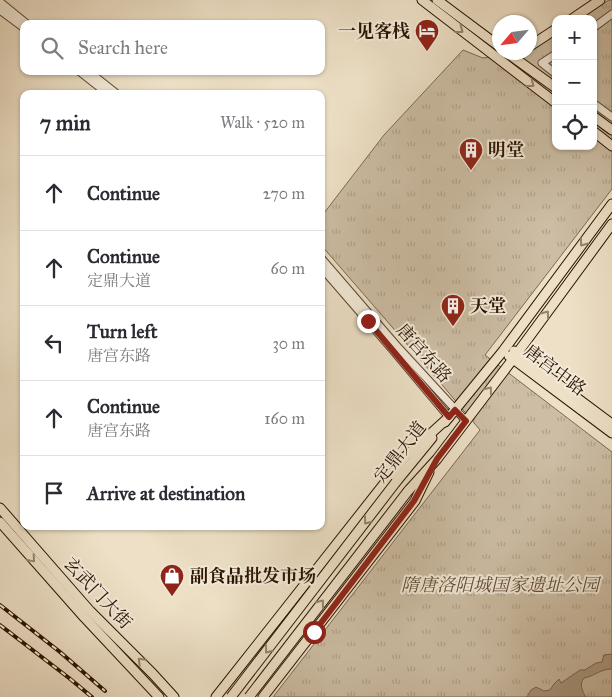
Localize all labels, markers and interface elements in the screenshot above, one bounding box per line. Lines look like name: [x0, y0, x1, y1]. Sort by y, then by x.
north arrow: [492, 15, 537, 60]
map controls: [552, 15, 597, 150]
button: +: [552, 15, 597, 60]
hotel icon: 一见客栈: [414, 18, 440, 52]
search box: [20, 20, 325, 75]
place label: 一见客栈: [338, 20, 410, 42]
one-way arrow: [454, 24, 463, 32]
icon: search: [38, 34, 66, 62]
text: Search here: [78, 36, 168, 59]
button: −: [552, 60, 597, 105]
one-way arrow: [525, 78, 535, 87]
button: locate: [552, 105, 597, 150]
text: 7 min: [40, 110, 91, 136]
text: Walk · 520 m: [220, 113, 305, 132]
building icon: 明堂: [458, 137, 484, 171]
place label: 明堂: [488, 139, 524, 161]
icon: ahead: [40, 179, 68, 207]
text: Continue: [87, 182, 160, 205]
text: 270 m: [263, 184, 305, 203]
one-way arrow: [580, 237, 589, 247]
text: Continue: [87, 245, 160, 268]
icon: ahead: [40, 254, 68, 282]
text: 60 m: [271, 259, 305, 278]
text: 定鼎大道: [87, 271, 151, 290]
building icon: 天堂: [440, 293, 466, 327]
place label: 天堂: [470, 295, 506, 317]
route end: [357, 310, 380, 333]
one-way arrow: [540, 310, 549, 320]
street label: 唐宫东路: [392, 319, 456, 387]
text: Turn left: [87, 320, 157, 343]
icon: left: [40, 329, 68, 357]
text: 30 m: [272, 334, 305, 353]
street label: 唐宫中路: [520, 340, 590, 400]
text: 唐宫东路: [87, 346, 151, 365]
one-way arrow: [484, 387, 492, 396]
text: Continue: [87, 395, 160, 418]
icon: ahead: [40, 404, 68, 432]
text: 160 m: [264, 409, 305, 428]
street label: 定鼎大道: [369, 417, 431, 487]
text: 唐宫东路: [87, 421, 151, 440]
icon: arrive: [40, 479, 68, 507]
text: Arrive at destination: [87, 482, 245, 505]
one-way arrow: [364, 515, 372, 524]
one-way arrow: [27, 553, 36, 562]
street label: 玄武门大街: [59, 553, 137, 633]
shop icon: 副食品批发市场: [159, 563, 185, 597]
place label: 副食品批发市场: [190, 565, 316, 587]
park label: 隋唐洛阳城国家遗址公园: [401, 574, 602, 596]
one-way arrow: [316, 600, 324, 609]
route start: [303, 621, 326, 644]
one-way arrow: [265, 644, 273, 653]
one-way arrow: [138, 658, 147, 667]

